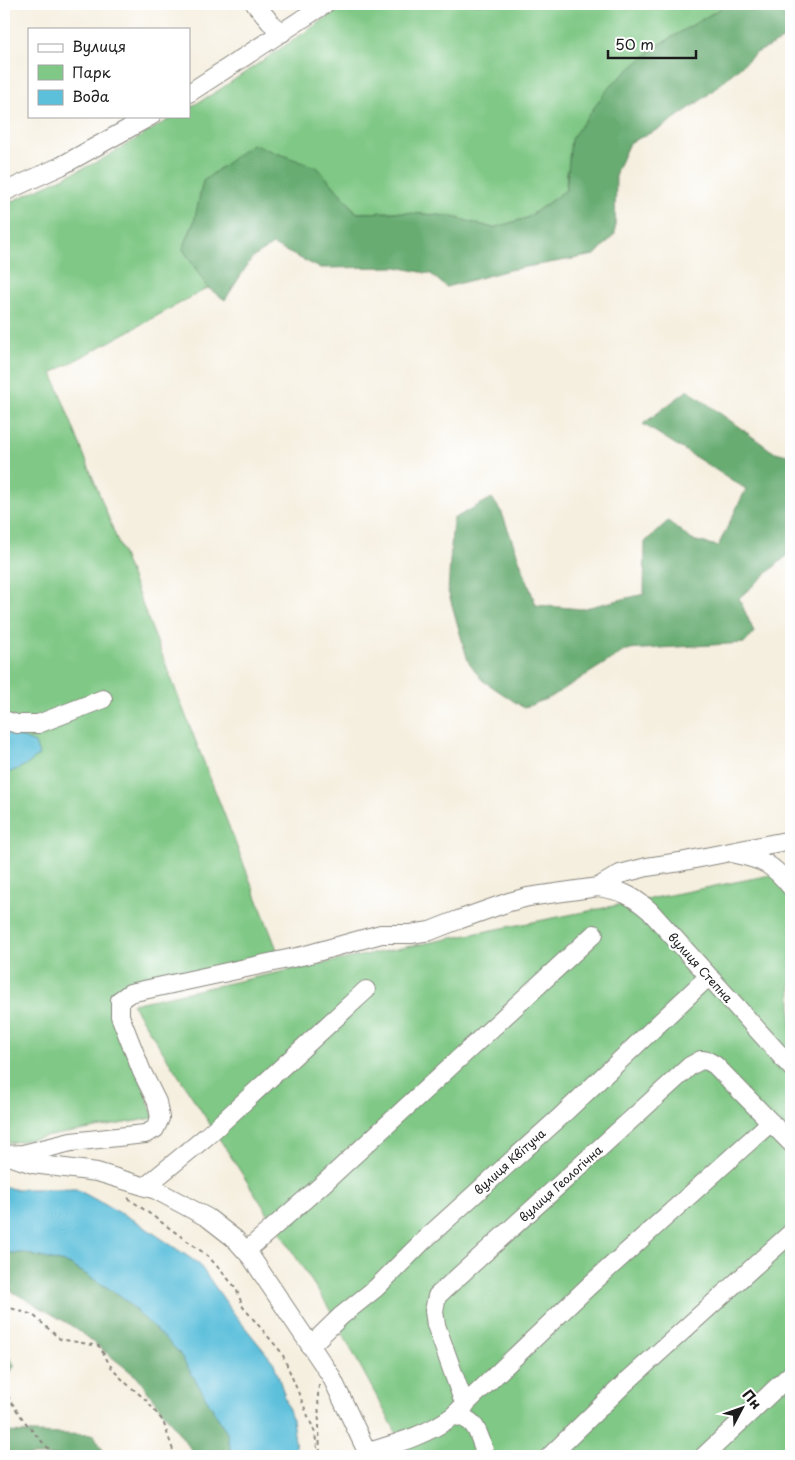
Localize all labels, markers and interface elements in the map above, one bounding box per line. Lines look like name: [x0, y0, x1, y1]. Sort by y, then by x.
legend: [28, 28, 190, 118]
scale bar: [608, 28, 695, 60]
text: 50 m: [615, 32, 654, 55]
text: Вулиця: [72, 34, 126, 57]
text: Парк: [72, 60, 111, 83]
text: Вода: [72, 84, 110, 107]
street label: вулиця Степна: [664, 928, 737, 1007]
street label: вулиця Квітуча: [470, 1124, 550, 1198]
street label: вулиця Геологічна: [515, 1140, 606, 1226]
north arrow: [718, 1382, 768, 1432]
text: Пн: [738, 1385, 767, 1414]

